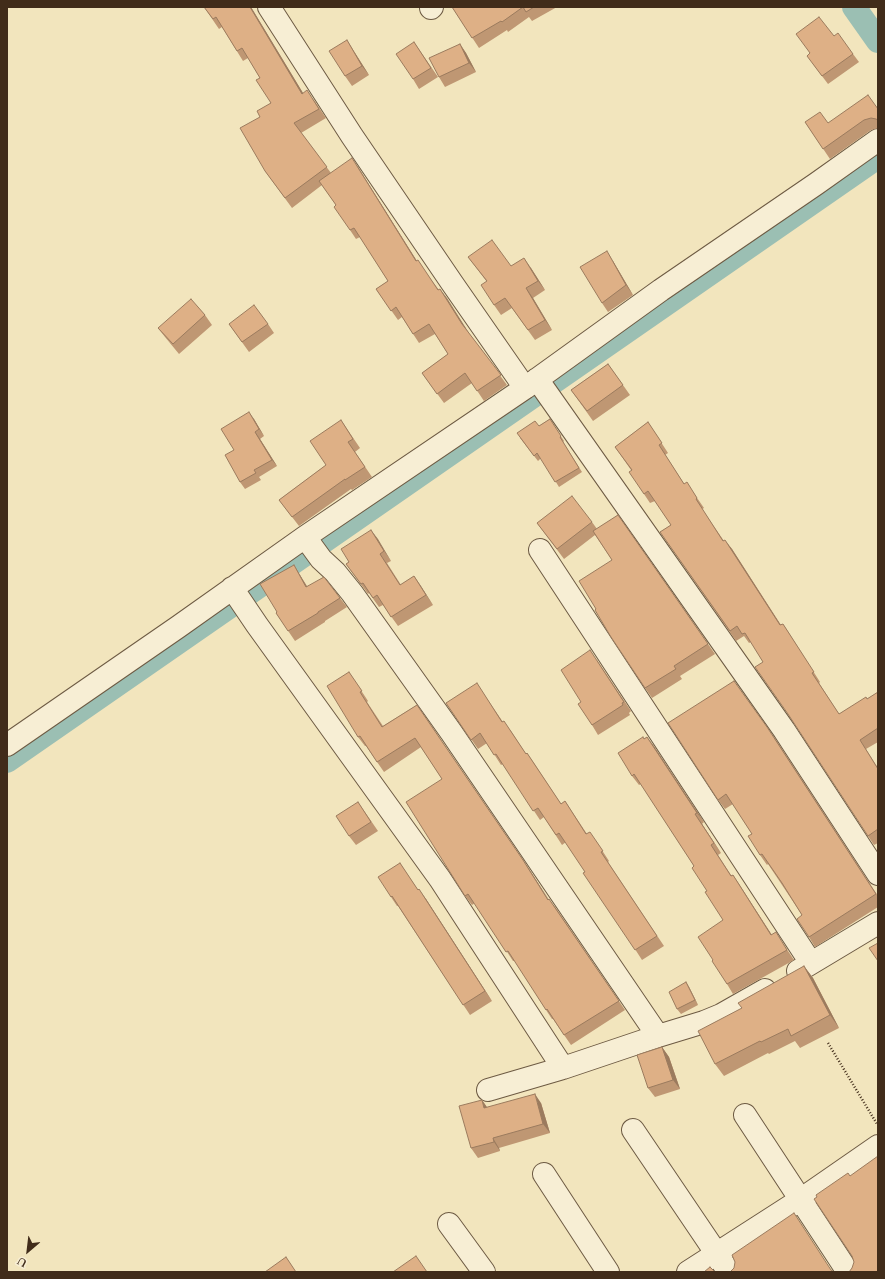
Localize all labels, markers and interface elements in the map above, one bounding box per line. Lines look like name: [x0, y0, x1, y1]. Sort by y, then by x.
north arrow: [8, 1231, 48, 1271]
text: U: [15, 1253, 30, 1271]

